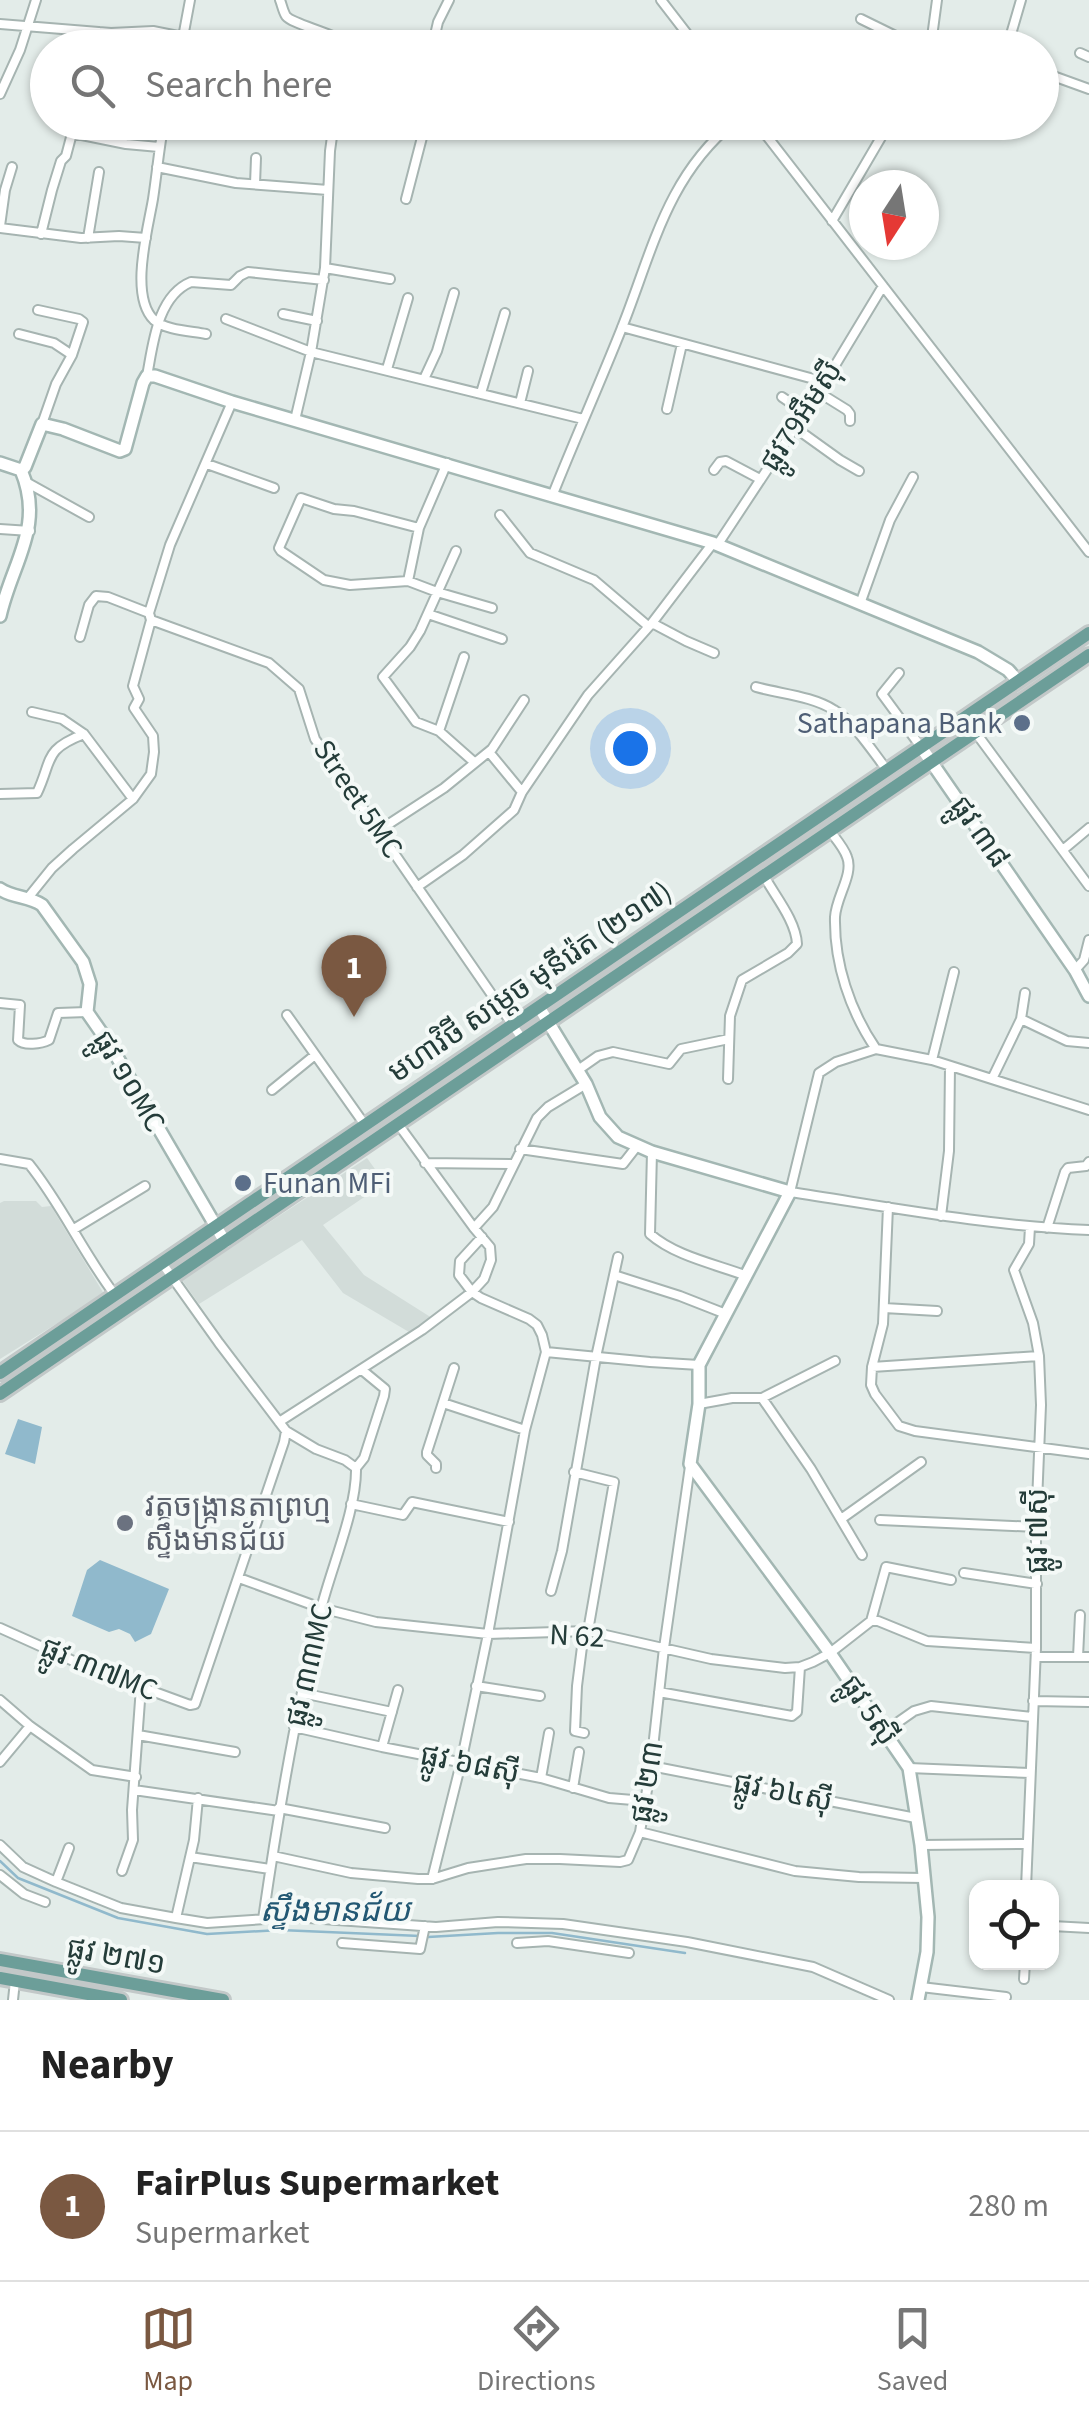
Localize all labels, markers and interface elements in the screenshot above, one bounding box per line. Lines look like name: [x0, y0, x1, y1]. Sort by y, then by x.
search box: [30, 30, 1059, 140]
icon: search: [65, 58, 120, 113]
text: Search here: [145, 58, 332, 112]
north arrow: [849, 170, 939, 260]
street label: ផ្លូវ79អឹមស៊ី: [749, 352, 856, 482]
place label: Sathapana Bank: [797, 702, 1002, 745]
marker: Sathapana Bank: [1011, 712, 1033, 734]
your location: [605, 723, 656, 774]
street label: Street 5MC: [302, 731, 414, 867]
street label: ផ្លូវ ៣៨: [936, 787, 1020, 879]
street label: មហាវិថី សម្តេច មុនីរ៉េត (២១៧): [380, 871, 680, 1093]
pin: 1: [322, 934, 386, 1017]
street label: ផ្លូវ ១០MC: [78, 1022, 176, 1142]
place label: Funan MFi: [263, 1162, 392, 1205]
marker: Funan MFi: [232, 1172, 254, 1194]
place label: វត្តចង្ក្រានតាព្រហ្ម ស្ទឹងមានជ័យ: [145, 1485, 331, 1562]
street label: ផ្លូវ ៧ស៊ី: [1016, 1488, 1062, 1574]
marker: វត្តចង្ក្រានតាព្រហ្ម ស្ទឹងមានជ័យ: [114, 1512, 136, 1534]
street label: ផ្លូវ ៣៣MC: [274, 1599, 348, 1732]
street label: N 62: [548, 1613, 606, 1659]
street label: ផ្លូវ ៣៧MC: [32, 1626, 164, 1716]
street label: ផ្លូវ 5ស៊ី: [826, 1666, 909, 1756]
street label: ផ្លូវ ៦៨ស៊ី: [416, 1733, 524, 1799]
street label: ផ្លូវ ២៣: [619, 1738, 679, 1827]
street label: ផ្លូវ ៦៤ស៊ី: [729, 1761, 837, 1827]
map controls: [969, 1880, 1059, 1970]
button: locate: [969, 1880, 1059, 1970]
water label: ស្ទឹងមានជ័យ: [260, 1888, 413, 1934]
street label: ផ្លូវ ២៧១: [62, 1926, 169, 1990]
text: Nearby: [40, 2035, 174, 2095]
text: FairPlus Supermarket: [135, 2156, 499, 2210]
text: 1: [64, 2183, 81, 2229]
text: 280 m: [968, 2183, 1049, 2229]
text: Supermarket: [135, 2210, 310, 2256]
tab: Map: [141, 2301, 196, 2401]
tab: Directions: [477, 2301, 596, 2401]
tab: Saved: [877, 2301, 948, 2401]

